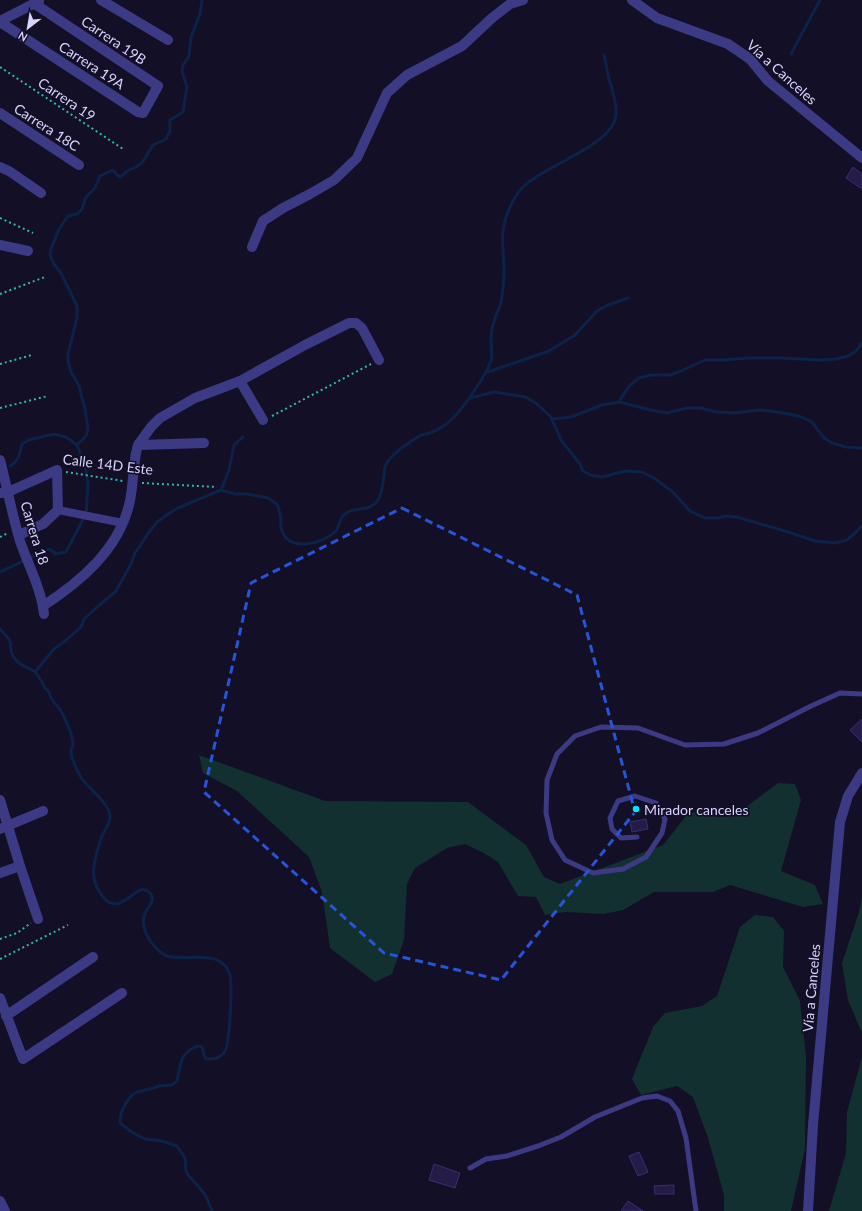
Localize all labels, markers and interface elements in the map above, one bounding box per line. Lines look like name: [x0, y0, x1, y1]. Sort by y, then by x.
north arrow: [8, 8, 48, 48]
street label: Carrera 19B: [78, 12, 150, 68]
text: N: [16, 29, 30, 45]
street label: Vía a Canceles: [743, 36, 821, 108]
street label: Carrera 19A: [56, 37, 128, 93]
street label: Carrera 19: [35, 74, 99, 124]
street label: Carrera 18C: [11, 100, 84, 155]
street label: Calle 14D Este: [62, 450, 154, 478]
street label: Carrera 18: [17, 499, 53, 567]
place label: Mirador canceles: [644, 801, 749, 818]
marker: Mirador canceles: [631, 804, 641, 814]
street label: Vía a Canceles: [799, 943, 823, 1033]

